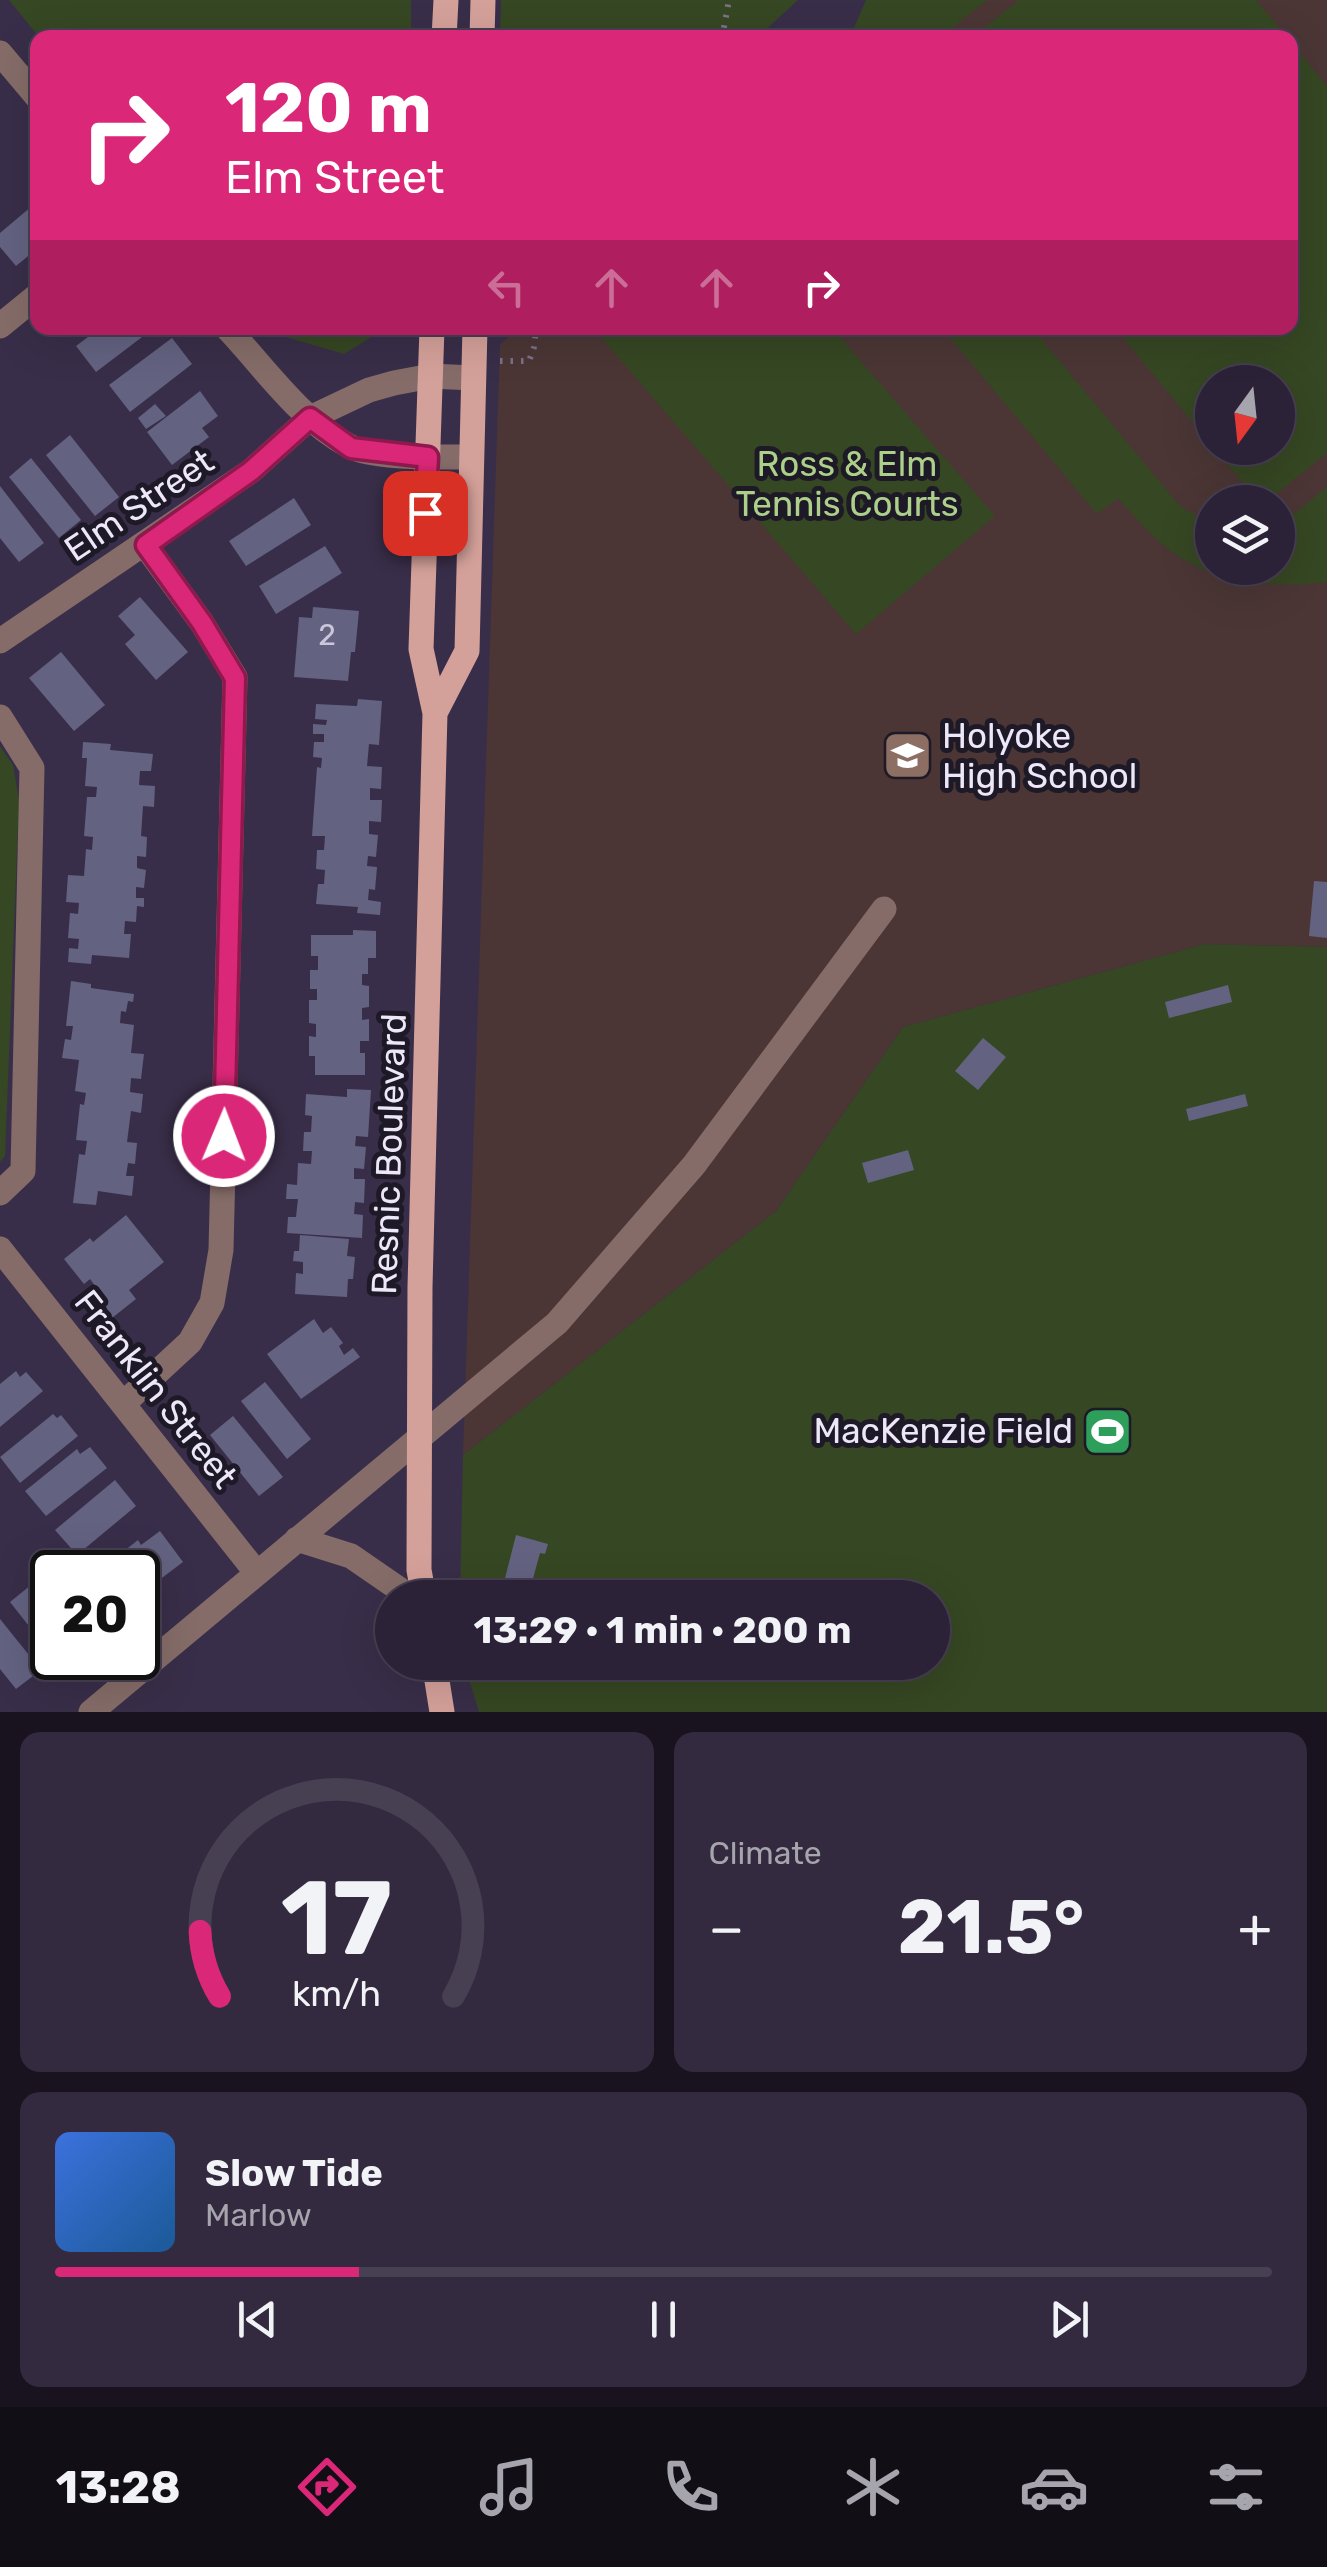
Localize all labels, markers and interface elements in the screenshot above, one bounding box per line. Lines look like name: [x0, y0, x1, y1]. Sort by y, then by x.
text: 120 m: [225, 67, 432, 150]
icon: right: [60, 70, 190, 200]
text: Elm Street: [225, 151, 444, 204]
icon: left: [479, 260, 534, 315]
icon: ahead: [584, 260, 639, 315]
icon: ahead: [689, 260, 744, 315]
icon: right: [794, 260, 849, 315]
north arrow: [1195, 365, 1295, 465]
map controls: [1195, 365, 1295, 585]
street label: Elm Street: [57, 440, 221, 570]
park label: Ross & Elm Tennis Courts: [735, 443, 959, 525]
pin: [383, 471, 468, 556]
button: layers: [1195, 485, 1295, 585]
icon: arrive: [398, 486, 453, 541]
house number: 2: [318, 617, 336, 653]
place label: Holyoke High School: [942, 715, 1137, 797]
school or university icon: Holyoke High School: [881, 730, 933, 782]
street label: Resnic Boulevard: [363, 1013, 415, 1295]
position arrow: [172, 1084, 276, 1188]
street label: Franklin Street: [66, 1282, 246, 1496]
sports icon: MacKenzie Field: [1082, 1405, 1134, 1457]
place label: MacKenzie Field: [813, 1410, 1073, 1452]
speed limit sign: 20: [30, 1550, 160, 1680]
text: 13:29 · 1 min · 200 m: [474, 1607, 851, 1653]
text: Climate: [709, 1834, 822, 1872]
text: 17: [281, 1857, 392, 1980]
text: 21.5°: [898, 1883, 1084, 1972]
text: −: [709, 1896, 744, 1961]
text: +: [1238, 1896, 1272, 1961]
text: km/h: [292, 1973, 381, 2015]
text: Slow Tide: [205, 2150, 383, 2196]
text: Marlow: [205, 2196, 312, 2234]
icon: previous: [230, 2292, 285, 2347]
icon: pause: [636, 2292, 691, 2347]
icon: next: [1042, 2292, 1097, 2347]
icon: directions: [292, 2452, 362, 2522]
icon: music: [474, 2452, 544, 2522]
icon: phone: [656, 2452, 726, 2522]
icon: climate: [838, 2452, 908, 2522]
icon: car: [1019, 2452, 1089, 2522]
icon: filters: [1201, 2452, 1271, 2522]
text: 13:28: [56, 2461, 181, 2514]

